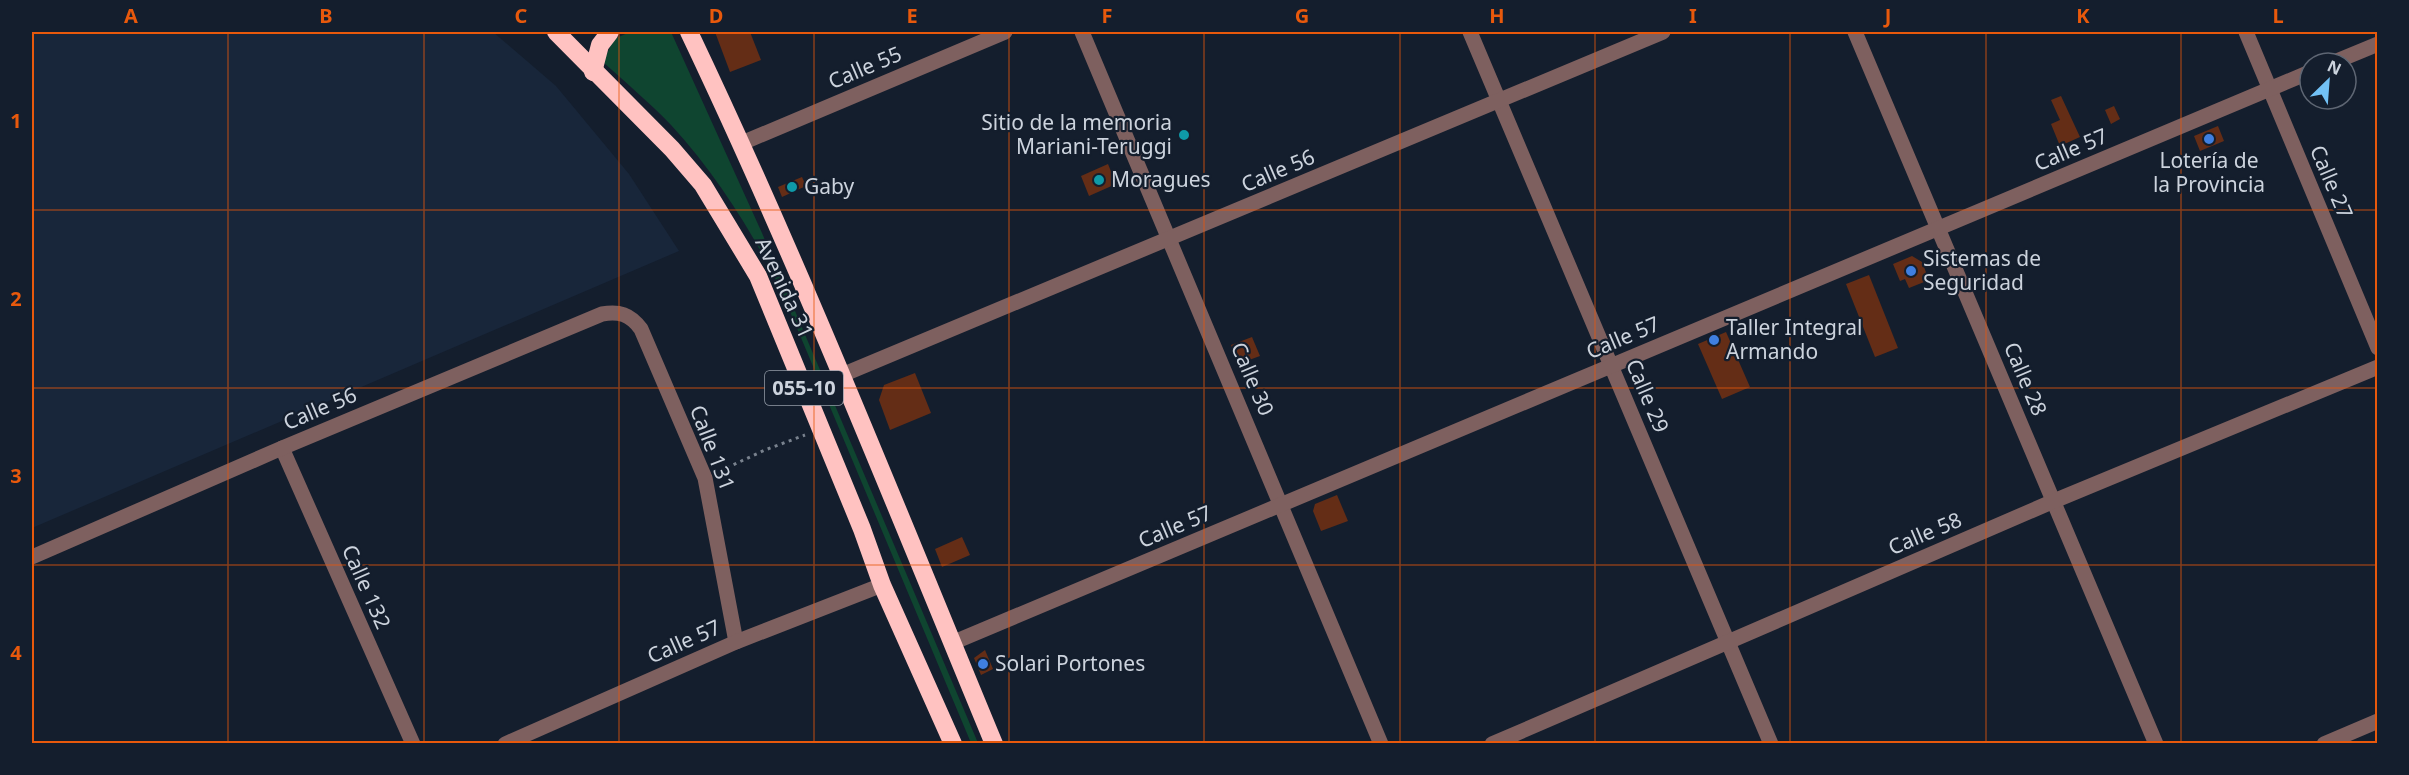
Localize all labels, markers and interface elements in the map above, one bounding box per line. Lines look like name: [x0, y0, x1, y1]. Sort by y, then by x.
text: A: [124, 2, 138, 29]
text: B: [319, 2, 333, 29]
text: C: [515, 2, 528, 29]
text: D: [709, 2, 723, 29]
text: E: [906, 2, 918, 29]
text: F: [1102, 2, 1112, 29]
text: G: [1295, 2, 1309, 29]
text: H: [1489, 2, 1505, 29]
text: I: [1689, 2, 1697, 29]
text: J: [1883, 2, 1891, 29]
text: K: [2076, 2, 2090, 29]
text: L: [2272, 2, 2284, 29]
street label: Calle 55: [824, 39, 906, 95]
north arrow: [2298, 51, 2358, 111]
text: N: [2324, 55, 2345, 80]
text: 1: [10, 107, 22, 134]
place label: Sitio de la memoria Mariani-Teruggi: [981, 108, 1172, 160]
street label: Calle 57: [2030, 121, 2112, 177]
marker: Sitio de la memoria Mariani-Teruggi: [1177, 128, 1191, 142]
marker: Lotería de la Provincia: [2202, 132, 2216, 146]
street label: Calle 27: [2304, 141, 2360, 223]
street label: Calle 56: [1237, 142, 1319, 198]
place label: Lotería de la Provincia: [2153, 146, 2265, 198]
place label: Moragues: [1111, 165, 1211, 193]
place label: Gaby: [804, 172, 855, 200]
marker: Moragues: [1092, 173, 1106, 187]
marker: Gaby: [785, 180, 799, 194]
street label: Avenida 31: [749, 232, 821, 343]
place label: Sistemas de Seguridad: [1923, 244, 2041, 296]
marker: Sistemas de Seguridad: [1904, 264, 1918, 278]
text: 2: [10, 285, 22, 312]
street label: Calle 57: [1582, 309, 1664, 365]
place label: Taller Integral Armando: [1726, 313, 1862, 365]
marker: Taller Integral Armando: [1707, 333, 1721, 347]
street label: Calle 30: [1225, 338, 1281, 420]
street label: Calle 28: [1998, 338, 2054, 420]
street label: Calle 29: [1620, 355, 1676, 437]
road number: 055-10: [765, 371, 843, 405]
street label: Calle 56: [279, 380, 361, 436]
street label: Calle 131: [684, 401, 742, 494]
text: 3: [10, 462, 22, 489]
street label: Calle 57: [1134, 498, 1216, 554]
street label: Calle 58: [1884, 505, 1966, 561]
street label: Calle 132: [336, 540, 398, 633]
street label: Calle 57: [643, 613, 725, 670]
text: 4: [10, 639, 22, 666]
place label: Solari Portones: [995, 649, 1145, 677]
marker: Solari Portones: [976, 657, 990, 671]

